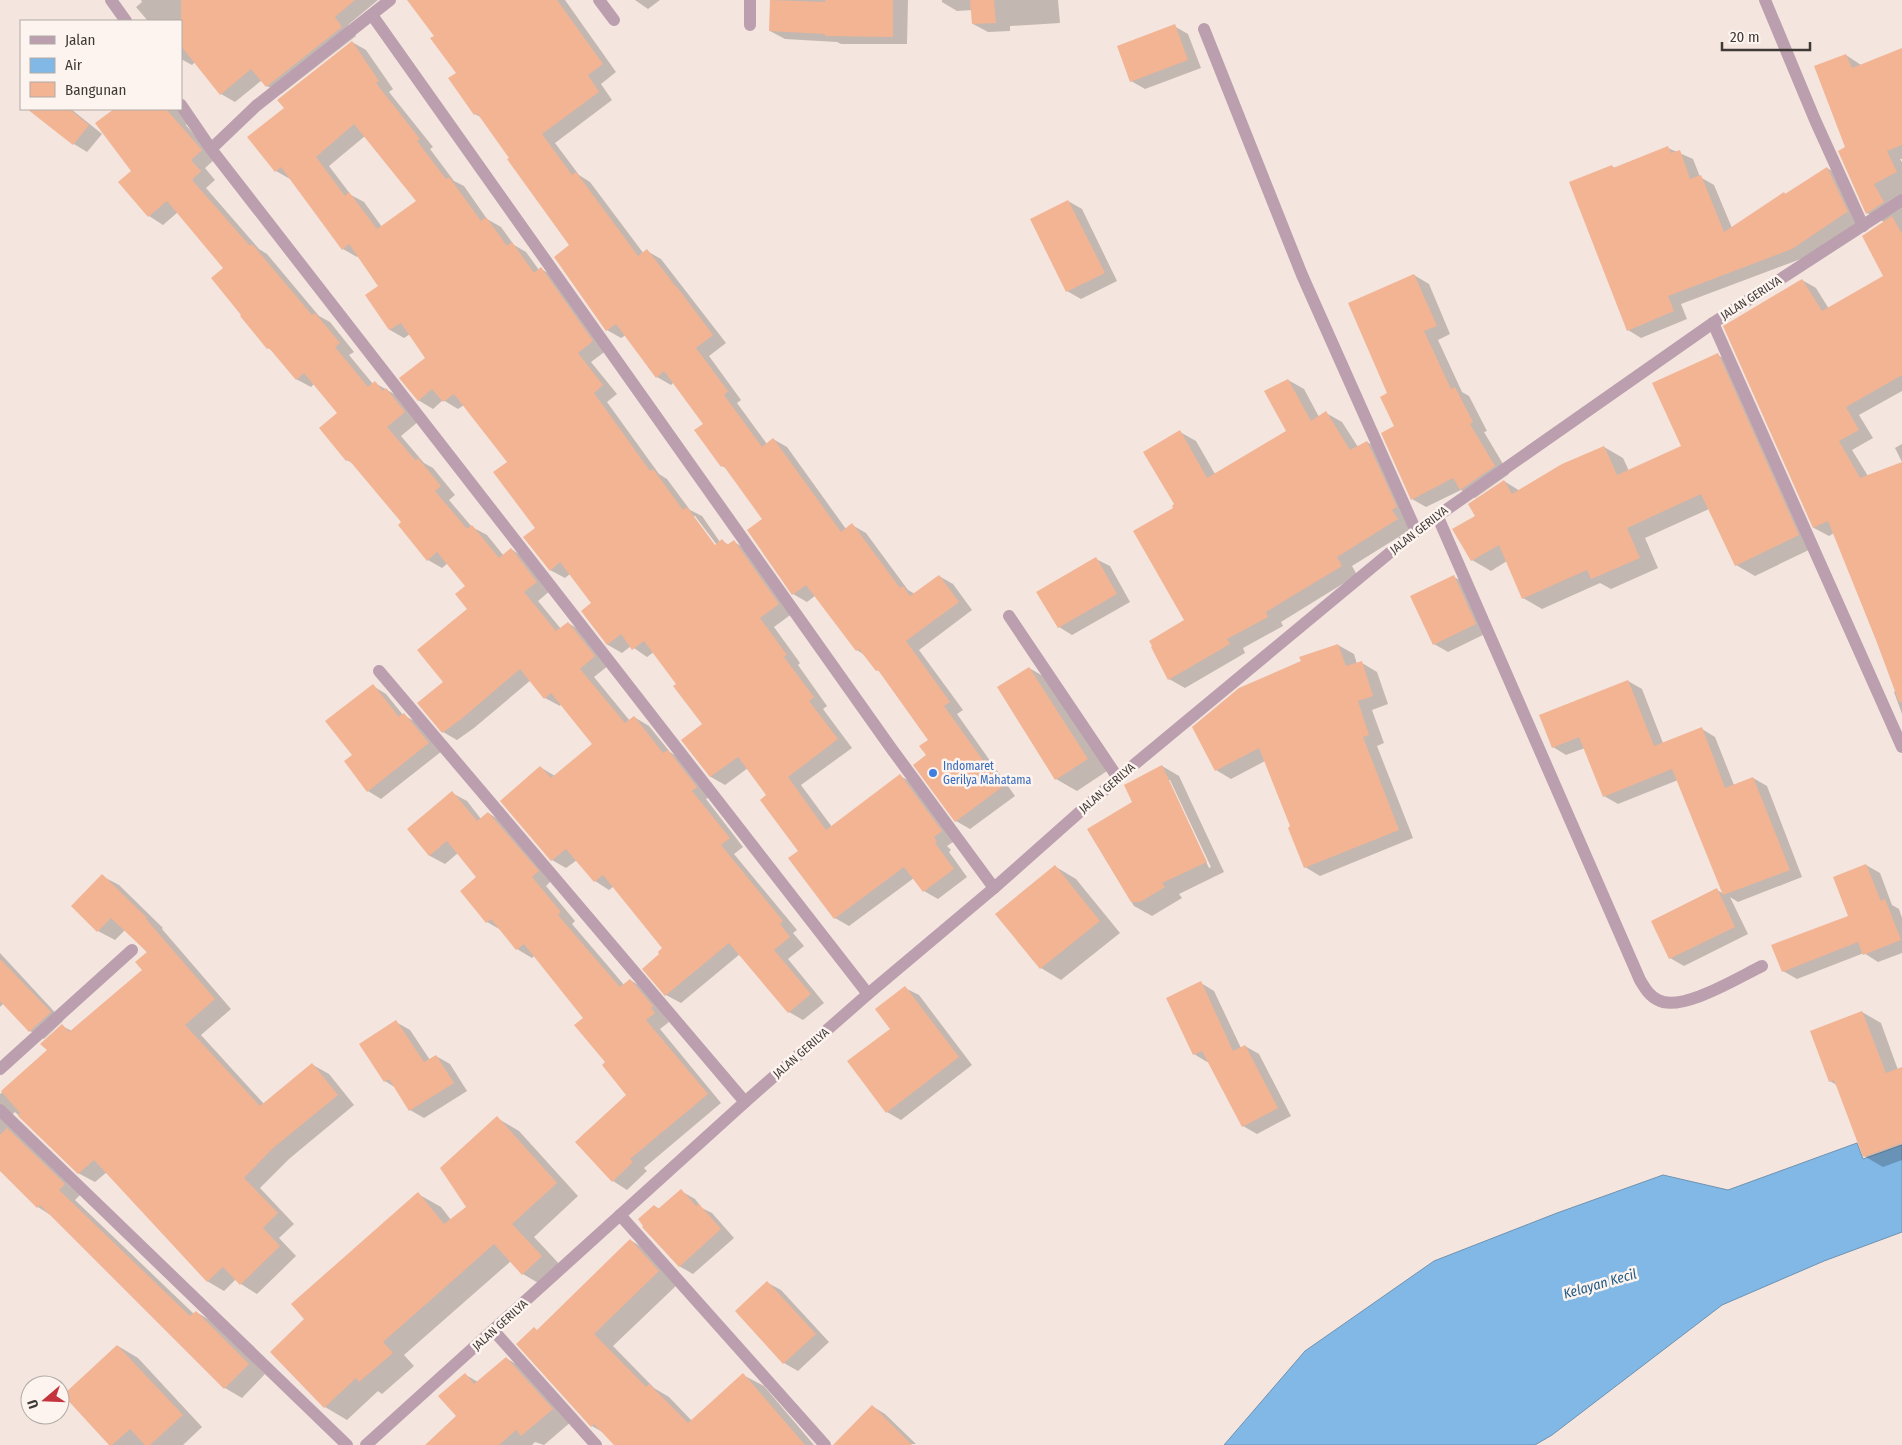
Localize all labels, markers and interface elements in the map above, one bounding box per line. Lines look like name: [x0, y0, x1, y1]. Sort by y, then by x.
legend: [20, 20, 182, 110]
scale bar: [1722, 20, 1810, 52]
text: 20 m: [1730, 28, 1760, 46]
text: Jalan: [65, 31, 95, 49]
text: Air: [65, 56, 83, 74]
text: Bangunan: [65, 81, 126, 99]
street label: JALAN GERILYA: [1718, 273, 1785, 323]
street label: JALAN GERILYA: [1387, 503, 1451, 557]
place label: Indomaret Gerilya Mahatama: [943, 759, 1032, 787]
street label: JALAN GERILYA: [1076, 759, 1138, 816]
marker: Indomaret Gerilya Mahatama: [927, 767, 939, 779]
street label: JALAN GERILYA: [770, 1024, 832, 1081]
water label: Kelayan Kecil: [1561, 1265, 1639, 1303]
street label: JALAN GERILYA: [470, 1296, 531, 1353]
north arrow: [20, 1375, 70, 1425]
text: U: [24, 1397, 43, 1411]

